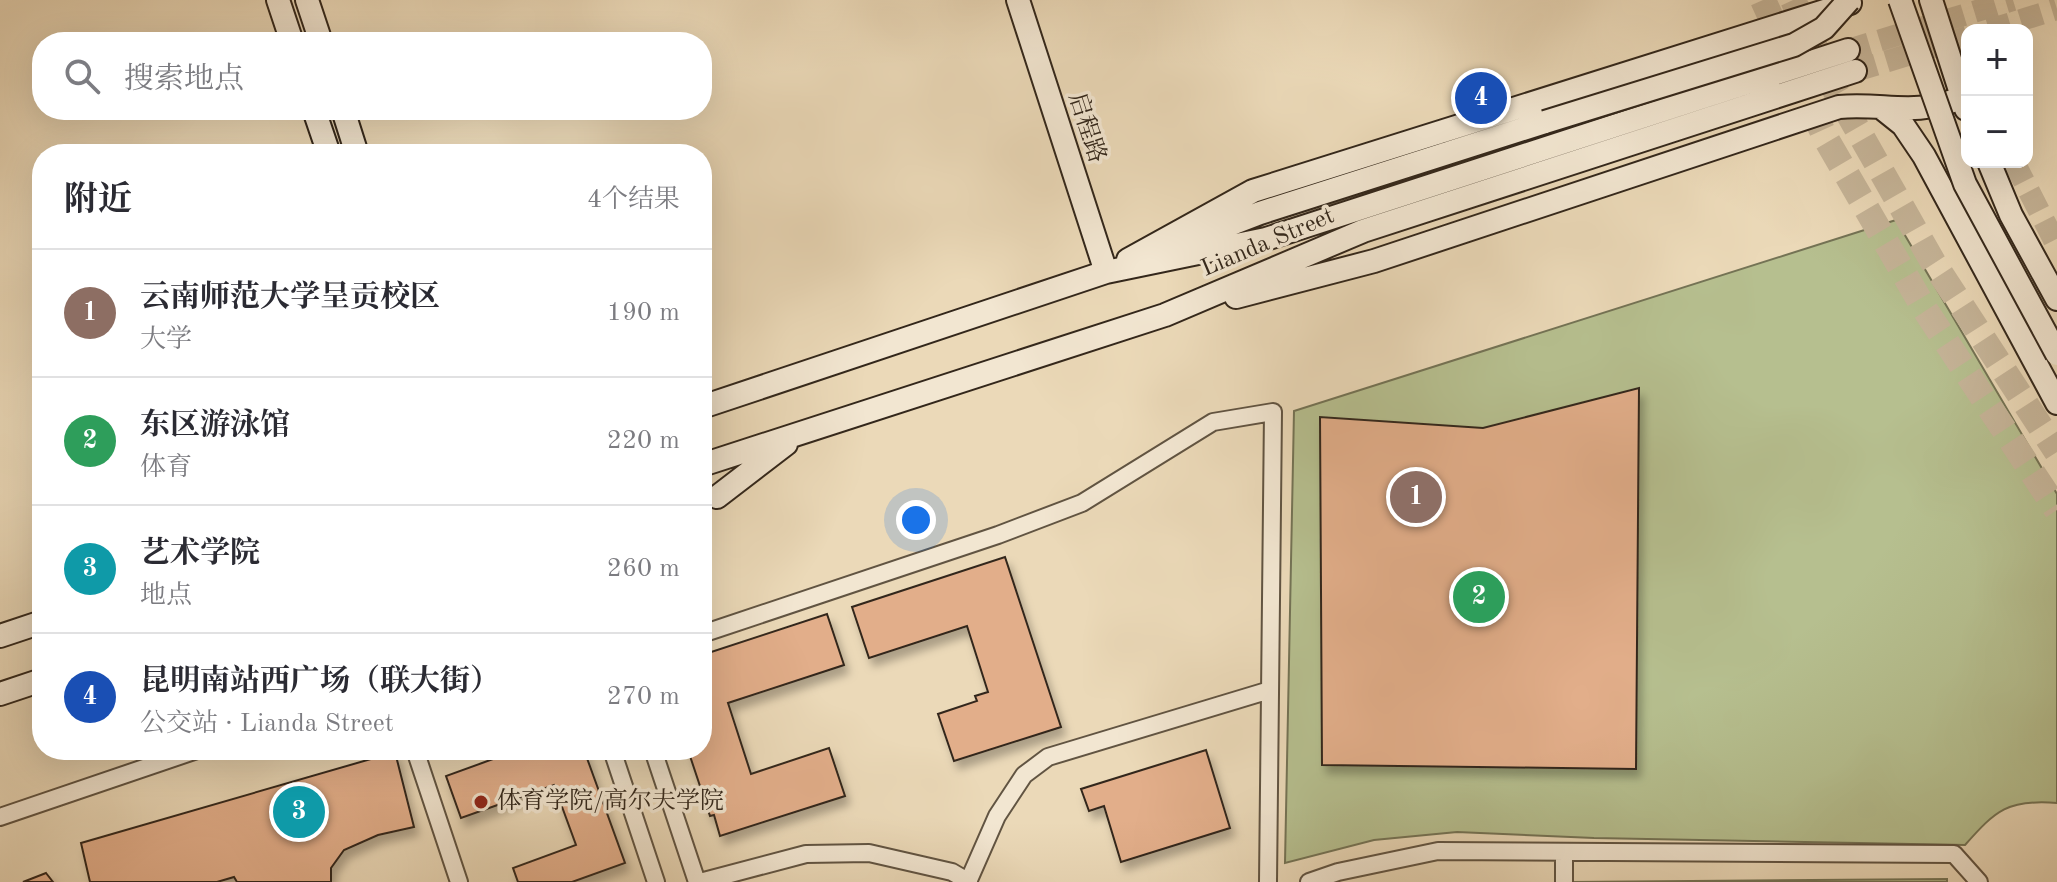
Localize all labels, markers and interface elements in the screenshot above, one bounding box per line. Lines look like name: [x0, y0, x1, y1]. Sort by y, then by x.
map controls: [1961, 24, 2033, 168]
button: +: [1961, 24, 2033, 96]
search box: [32, 32, 712, 120]
icon: search: [60, 54, 104, 98]
text: 搜索地点: [124, 65, 244, 95]
pin: 4: [1455, 68, 1507, 128]
street label: 启程路: [1063, 89, 1111, 166]
button: −: [1961, 96, 2033, 168]
text: 附近: [64, 184, 132, 218]
text: 4个结果: [587, 187, 680, 213]
street label: Lianda Street: [1198, 204, 1338, 282]
text: 云南师范大学呈贡校区: [140, 283, 440, 313]
text: 1: [82, 300, 98, 326]
text: 190 m: [607, 300, 680, 326]
text: 大学: [140, 327, 192, 353]
text: 东区游泳馆: [140, 411, 290, 441]
text: 2: [82, 428, 98, 454]
text: 220 m: [607, 428, 680, 454]
text: 体育: [140, 455, 192, 481]
pin: 1: [1390, 467, 1442, 527]
your location: [896, 500, 936, 540]
text: 艺术学院: [140, 539, 260, 569]
text: 3: [82, 556, 98, 582]
text: 260 m: [607, 556, 680, 582]
pin: 2: [1453, 567, 1505, 627]
text: 地点: [140, 583, 192, 609]
text: 昆明南站西广场（联大街）: [140, 667, 500, 697]
text: 4: [82, 684, 98, 710]
text: 270 m: [607, 684, 680, 710]
text: 公交站 · Lianda Street: [140, 711, 394, 737]
pin: 3: [273, 782, 325, 842]
place label: 体育学院/高尔夫学院: [497, 787, 724, 814]
marker: 体育学院/高尔夫学院: [472, 793, 490, 811]

